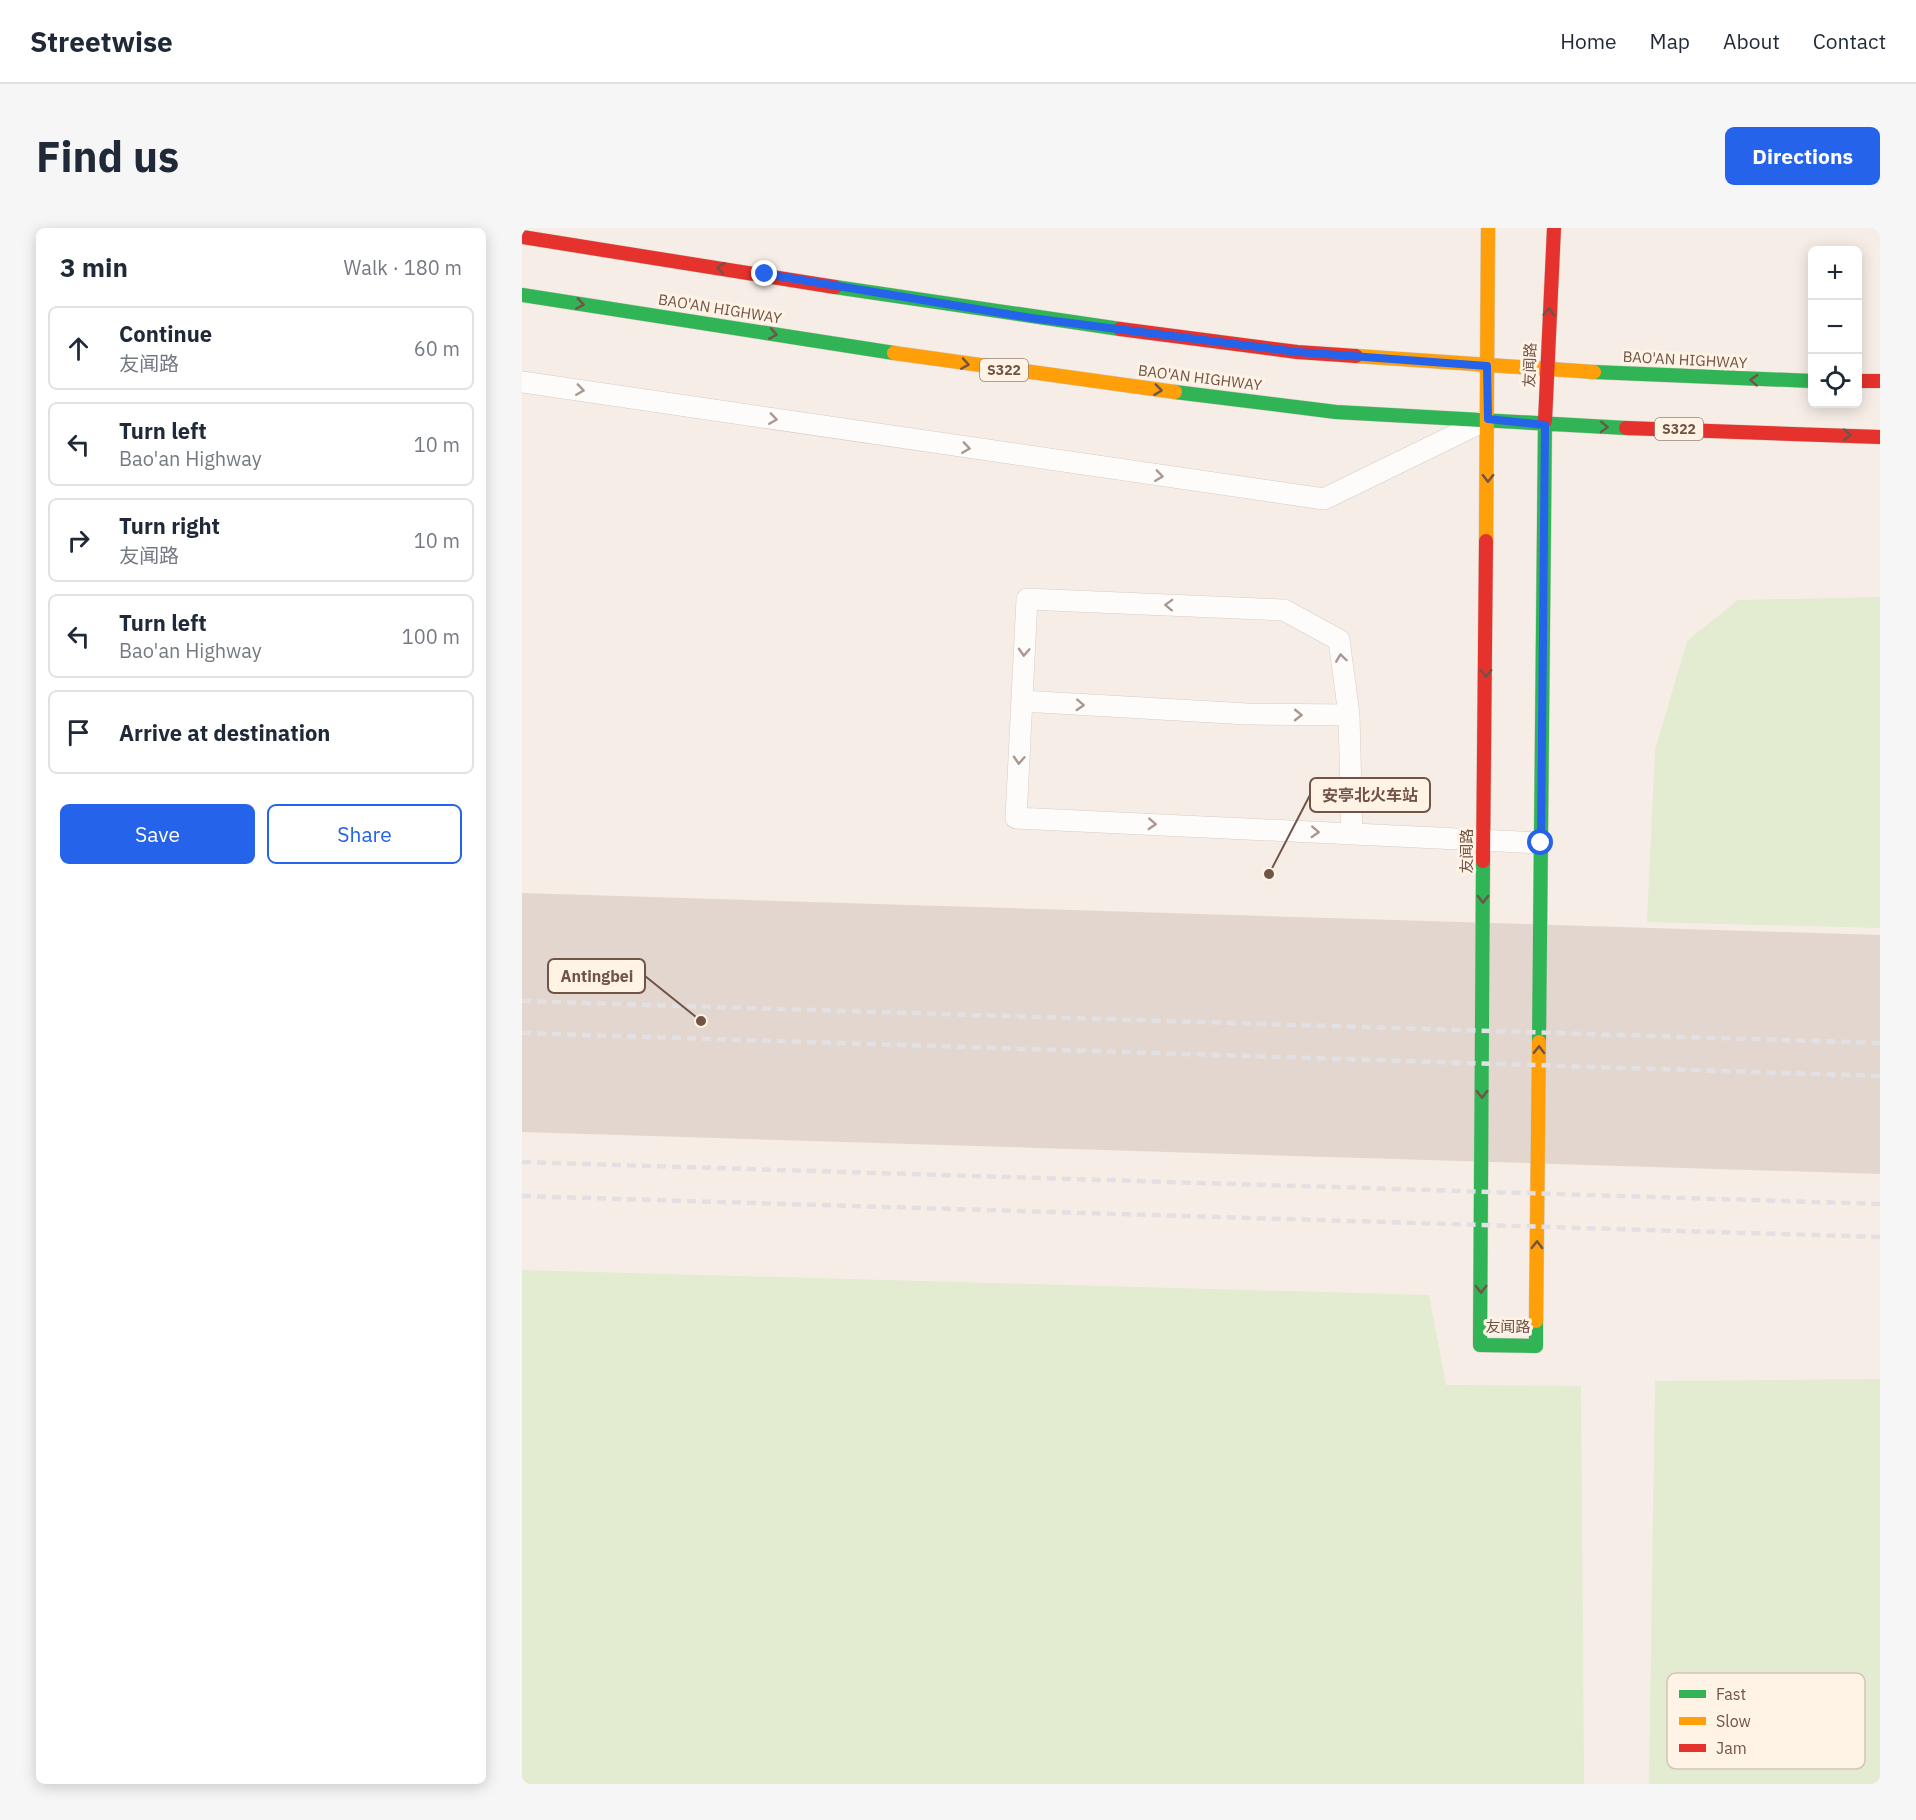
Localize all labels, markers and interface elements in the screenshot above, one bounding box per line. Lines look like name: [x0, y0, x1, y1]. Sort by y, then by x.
text: Streetwise: [30, 23, 173, 60]
text: Home: [1560, 27, 1617, 55]
text: Map: [1650, 27, 1690, 55]
text: About: [1723, 27, 1780, 55]
text: Contact: [1813, 27, 1886, 55]
button: Directions: [1725, 127, 1880, 185]
text: Find us: [36, 129, 179, 184]
map controls: [1808, 246, 1862, 408]
button: +: [1808, 246, 1862, 300]
text: 3 min: [60, 250, 128, 284]
text: Walk · 180 m: [344, 254, 462, 281]
route end: [751, 260, 777, 286]
one-way arrow: [717, 262, 726, 274]
street label: BAO'AN HIGHWAY: [657, 289, 783, 328]
one-way arrow: [574, 297, 584, 310]
button: −: [1808, 300, 1862, 354]
one-way arrow: [1543, 307, 1556, 316]
text: Continue: [119, 319, 212, 348]
one-way arrow: [768, 327, 777, 339]
icon: ahead: [62, 332, 95, 365]
text: 60 m: [414, 335, 460, 362]
street label: 友闻路: [1519, 342, 1540, 388]
street label: BAO'AN HIGHWAY: [1622, 347, 1748, 372]
text: 友闻路: [119, 350, 179, 377]
button: locate: [1808, 354, 1862, 408]
one-way arrow: [961, 357, 970, 369]
road number: S322: [980, 359, 1028, 381]
street label: BAO'AN HIGHWAY: [1137, 360, 1263, 395]
one-way arrow: [1750, 373, 1759, 386]
one-way arrow: [1154, 383, 1163, 395]
one-way arrow: [575, 384, 584, 396]
one-way arrow: [768, 413, 777, 425]
text: Turn left: [119, 416, 207, 445]
road number: S322: [1655, 418, 1703, 440]
one-way arrow: [1599, 420, 1608, 433]
icon: left: [62, 428, 95, 461]
one-way arrow: [1842, 428, 1851, 441]
text: 10 m: [414, 431, 460, 458]
one-way arrow: [960, 441, 970, 454]
text: Bao'an Highway: [119, 445, 262, 472]
one-way arrow: [1154, 469, 1163, 481]
one-way arrow: [1482, 473, 1494, 482]
text: Turn right: [119, 511, 220, 540]
icon: right: [62, 524, 95, 557]
text: 10 m: [414, 527, 460, 554]
text: 友闻路: [119, 542, 179, 569]
one-way arrow: [1164, 599, 1173, 612]
text: Turn left: [119, 608, 207, 637]
icon: left: [62, 620, 95, 653]
text: 100 m: [402, 623, 460, 650]
text: Bao'an Highway: [119, 637, 262, 664]
one-way arrow: [1018, 647, 1031, 656]
one-way arrow: [1335, 653, 1348, 662]
one-way arrow: [1479, 668, 1492, 677]
one-way arrow: [1076, 698, 1085, 711]
one-way arrow: [1293, 708, 1302, 721]
icon: arrive: [62, 716, 95, 749]
text: Arrive at destination: [119, 718, 330, 747]
one-way arrow: [1013, 755, 1026, 764]
callout: 安亭北火车站: [1310, 778, 1430, 812]
text: 安亭北火车站: [1322, 785, 1418, 805]
button: Save: [60, 804, 255, 864]
button: Share: [267, 804, 462, 864]
one-way arrow: [1148, 818, 1157, 831]
one-way arrow: [1310, 825, 1319, 838]
street label: 友闻路: [1457, 828, 1476, 874]
route start: [1527, 829, 1553, 855]
one-way arrow: [1477, 895, 1489, 904]
callout: Antingbei: [548, 959, 645, 993]
text: Antingbei: [561, 966, 633, 986]
one-way arrow: [1533, 1046, 1545, 1055]
one-way arrow: [1476, 1090, 1488, 1099]
one-way arrow: [1531, 1241, 1543, 1250]
one-way arrow: [1475, 1285, 1487, 1294]
street label: 友闻路: [1485, 1317, 1531, 1336]
legend: [1667, 1673, 1865, 1769]
text: Fast: [1716, 1684, 1746, 1704]
text: Slow: [1716, 1711, 1751, 1731]
text: Jam: [1716, 1738, 1747, 1758]

